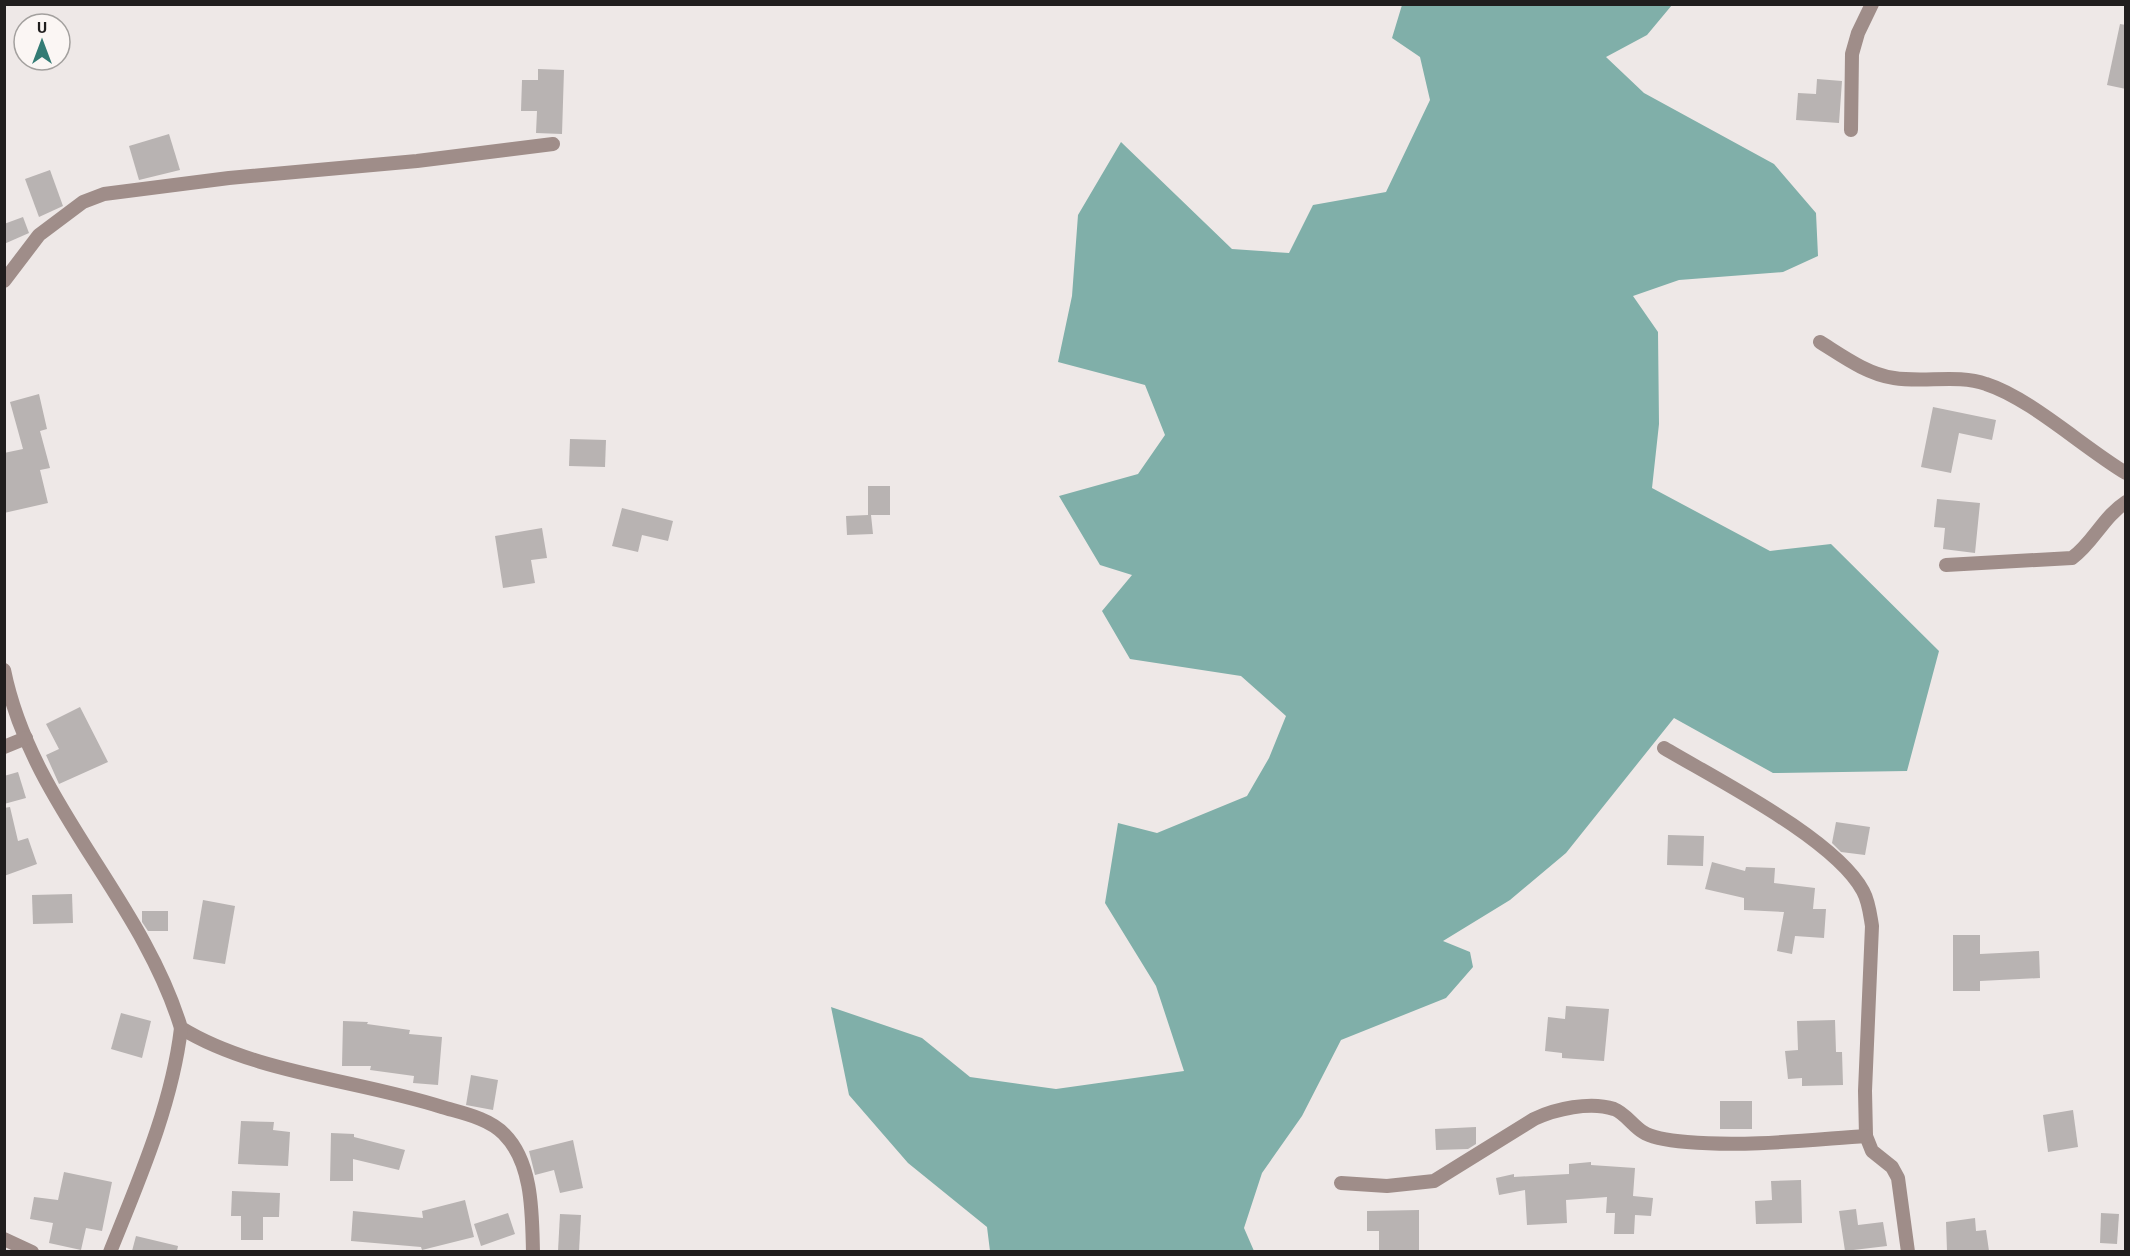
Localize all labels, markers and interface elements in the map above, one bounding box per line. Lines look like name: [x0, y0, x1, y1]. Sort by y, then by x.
north arrow: [12, 12, 72, 72]
text: U: [37, 17, 47, 36]

